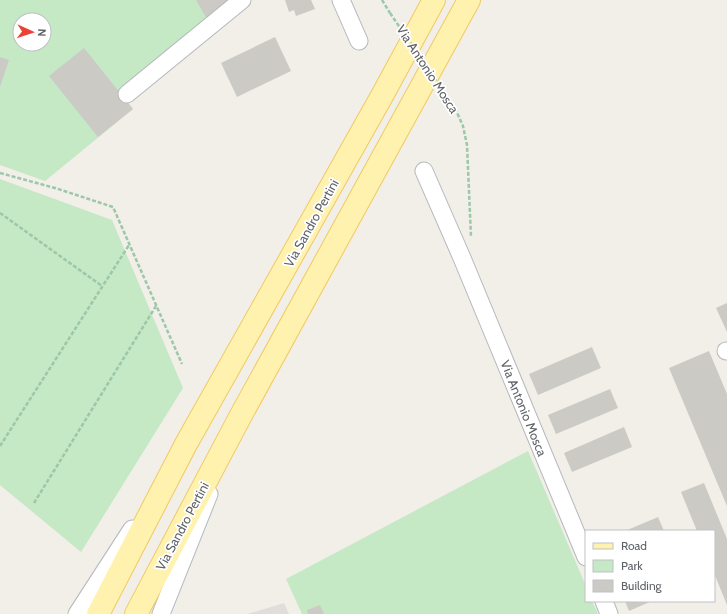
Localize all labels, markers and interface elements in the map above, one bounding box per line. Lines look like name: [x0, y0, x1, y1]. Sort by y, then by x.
north arrow: [12, 12, 52, 52]
street label: Via Antonio Mosca: [393, 22, 463, 117]
text: N: [35, 28, 49, 37]
street label: Via Sandro Pertini: [280, 176, 342, 270]
street label: Via Antonio Mosca: [497, 358, 551, 459]
street label: Via Sandro Pertini: [152, 479, 212, 573]
legend: [585, 530, 715, 602]
text: Road: [621, 538, 647, 553]
text: Park: [621, 558, 643, 573]
text: Building: [621, 578, 663, 593]

